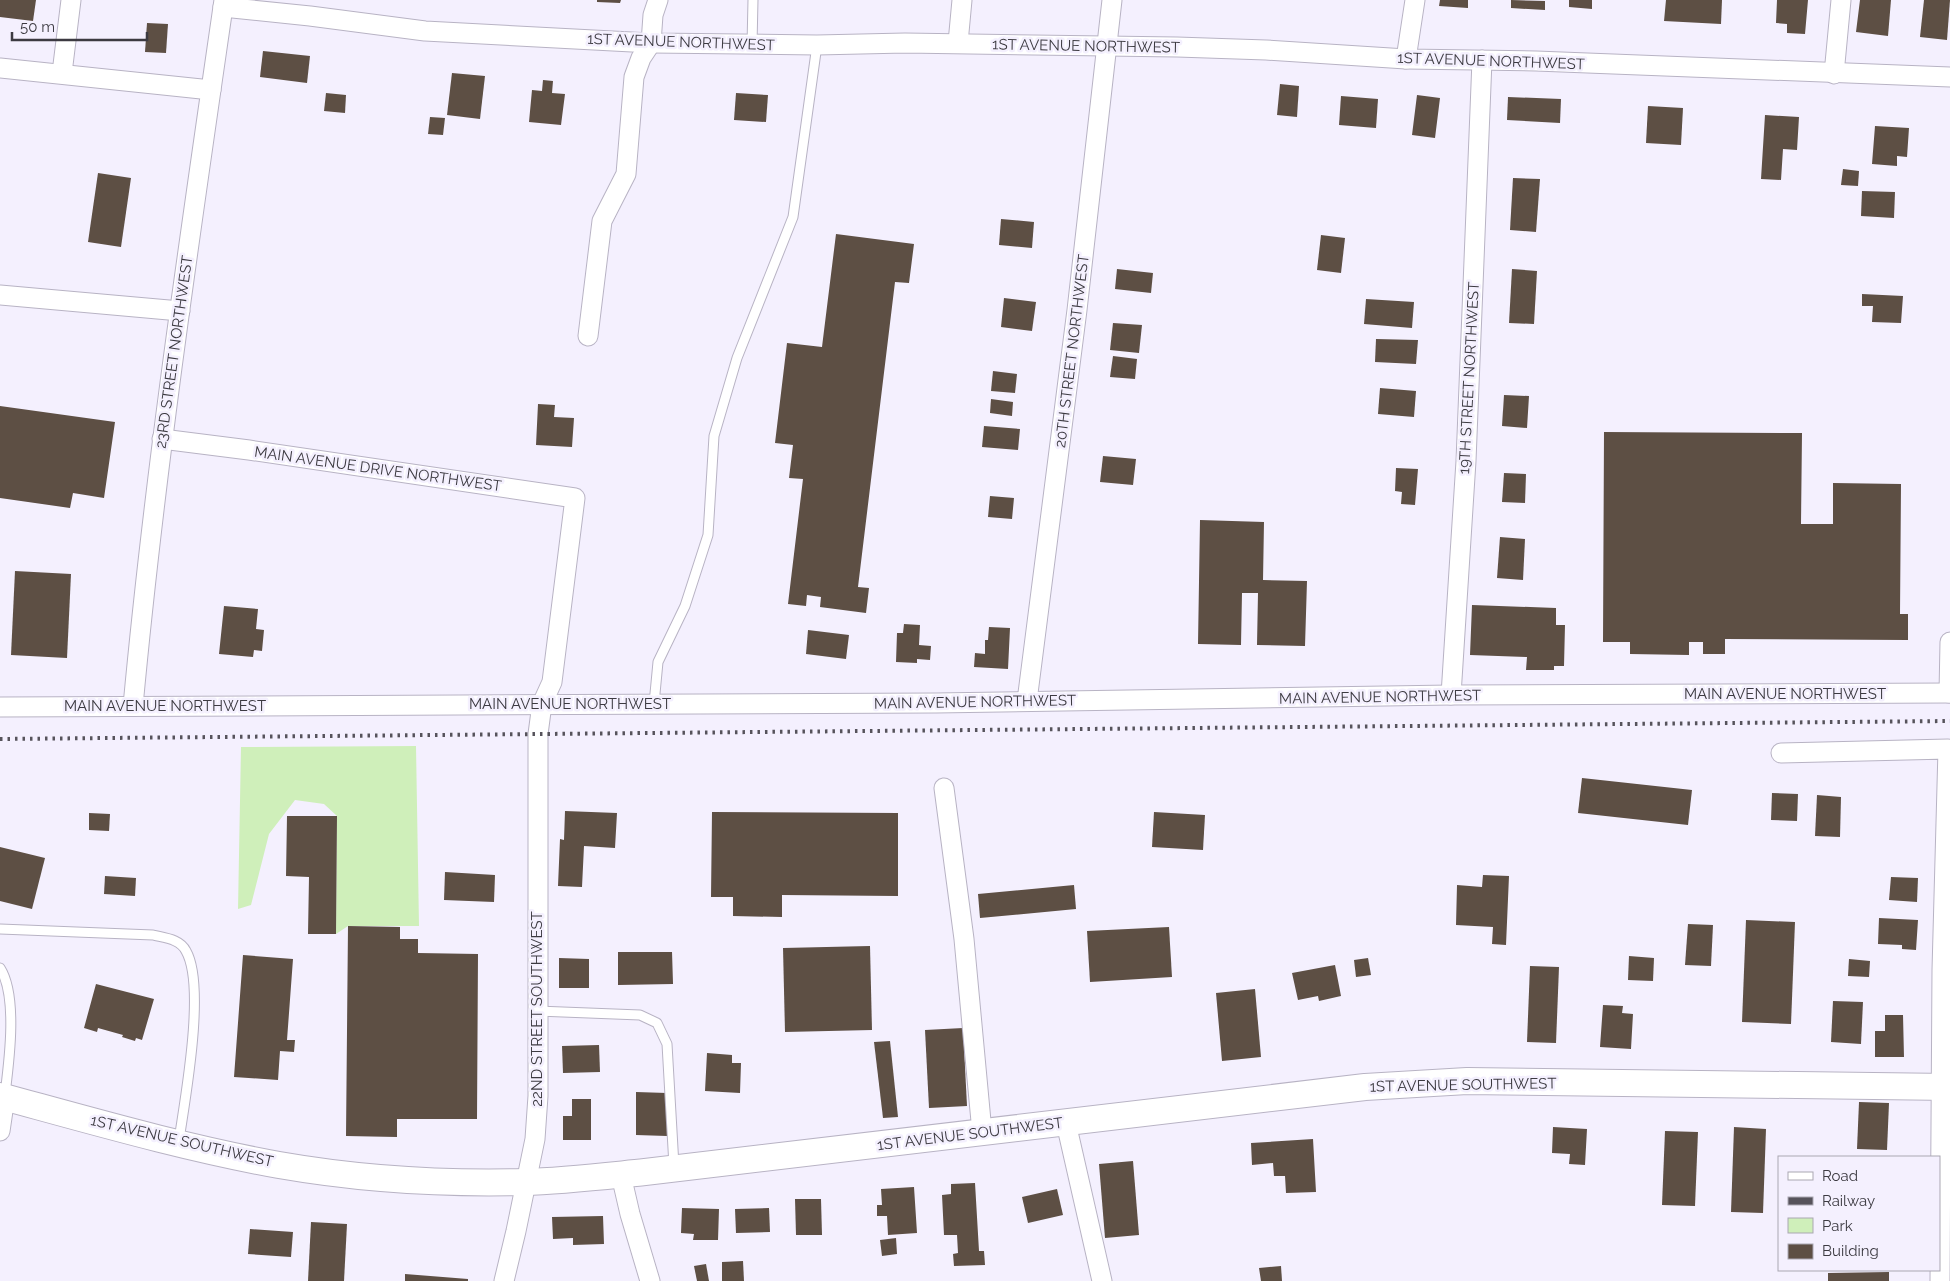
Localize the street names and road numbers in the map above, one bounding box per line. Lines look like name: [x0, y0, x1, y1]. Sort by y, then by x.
street label: 1ST AVENUE NORTHWEST: [587, 30, 775, 54]
street label: 1ST AVENUE NORTHWEST: [992, 35, 1180, 57]
street label: 1ST AVENUE NORTHWEST: [1397, 49, 1585, 73]
street label: 20TH STREET NORTHWEST: [1051, 253, 1093, 449]
street label: 23RD STREET NORTHWEST: [152, 254, 196, 450]
street label: 19TH STREET NORTHWEST: [1455, 281, 1483, 475]
street label: MAIN AVENUE DRIVE NORTHWEST: [253, 443, 503, 495]
street label: MAIN AVENUE NORTHWEST: [1684, 685, 1886, 703]
street label: MAIN AVENUE NORTHWEST: [1279, 686, 1481, 708]
street label: MAIN AVENUE NORTHWEST: [874, 691, 1076, 713]
street label: MAIN AVENUE NORTHWEST: [469, 695, 671, 713]
street label: MAIN AVENUE NORTHWEST: [64, 697, 266, 715]
street label: 22ND STREET SOUTHWEST: [528, 911, 546, 1107]
street label: 1ST AVENUE SOUTHWEST: [1369, 1074, 1557, 1096]
street label: 1ST AVENUE SOUTHWEST: [89, 1111, 275, 1171]
street label: 1ST AVENUE SOUTHWEST: [876, 1114, 1064, 1154]

